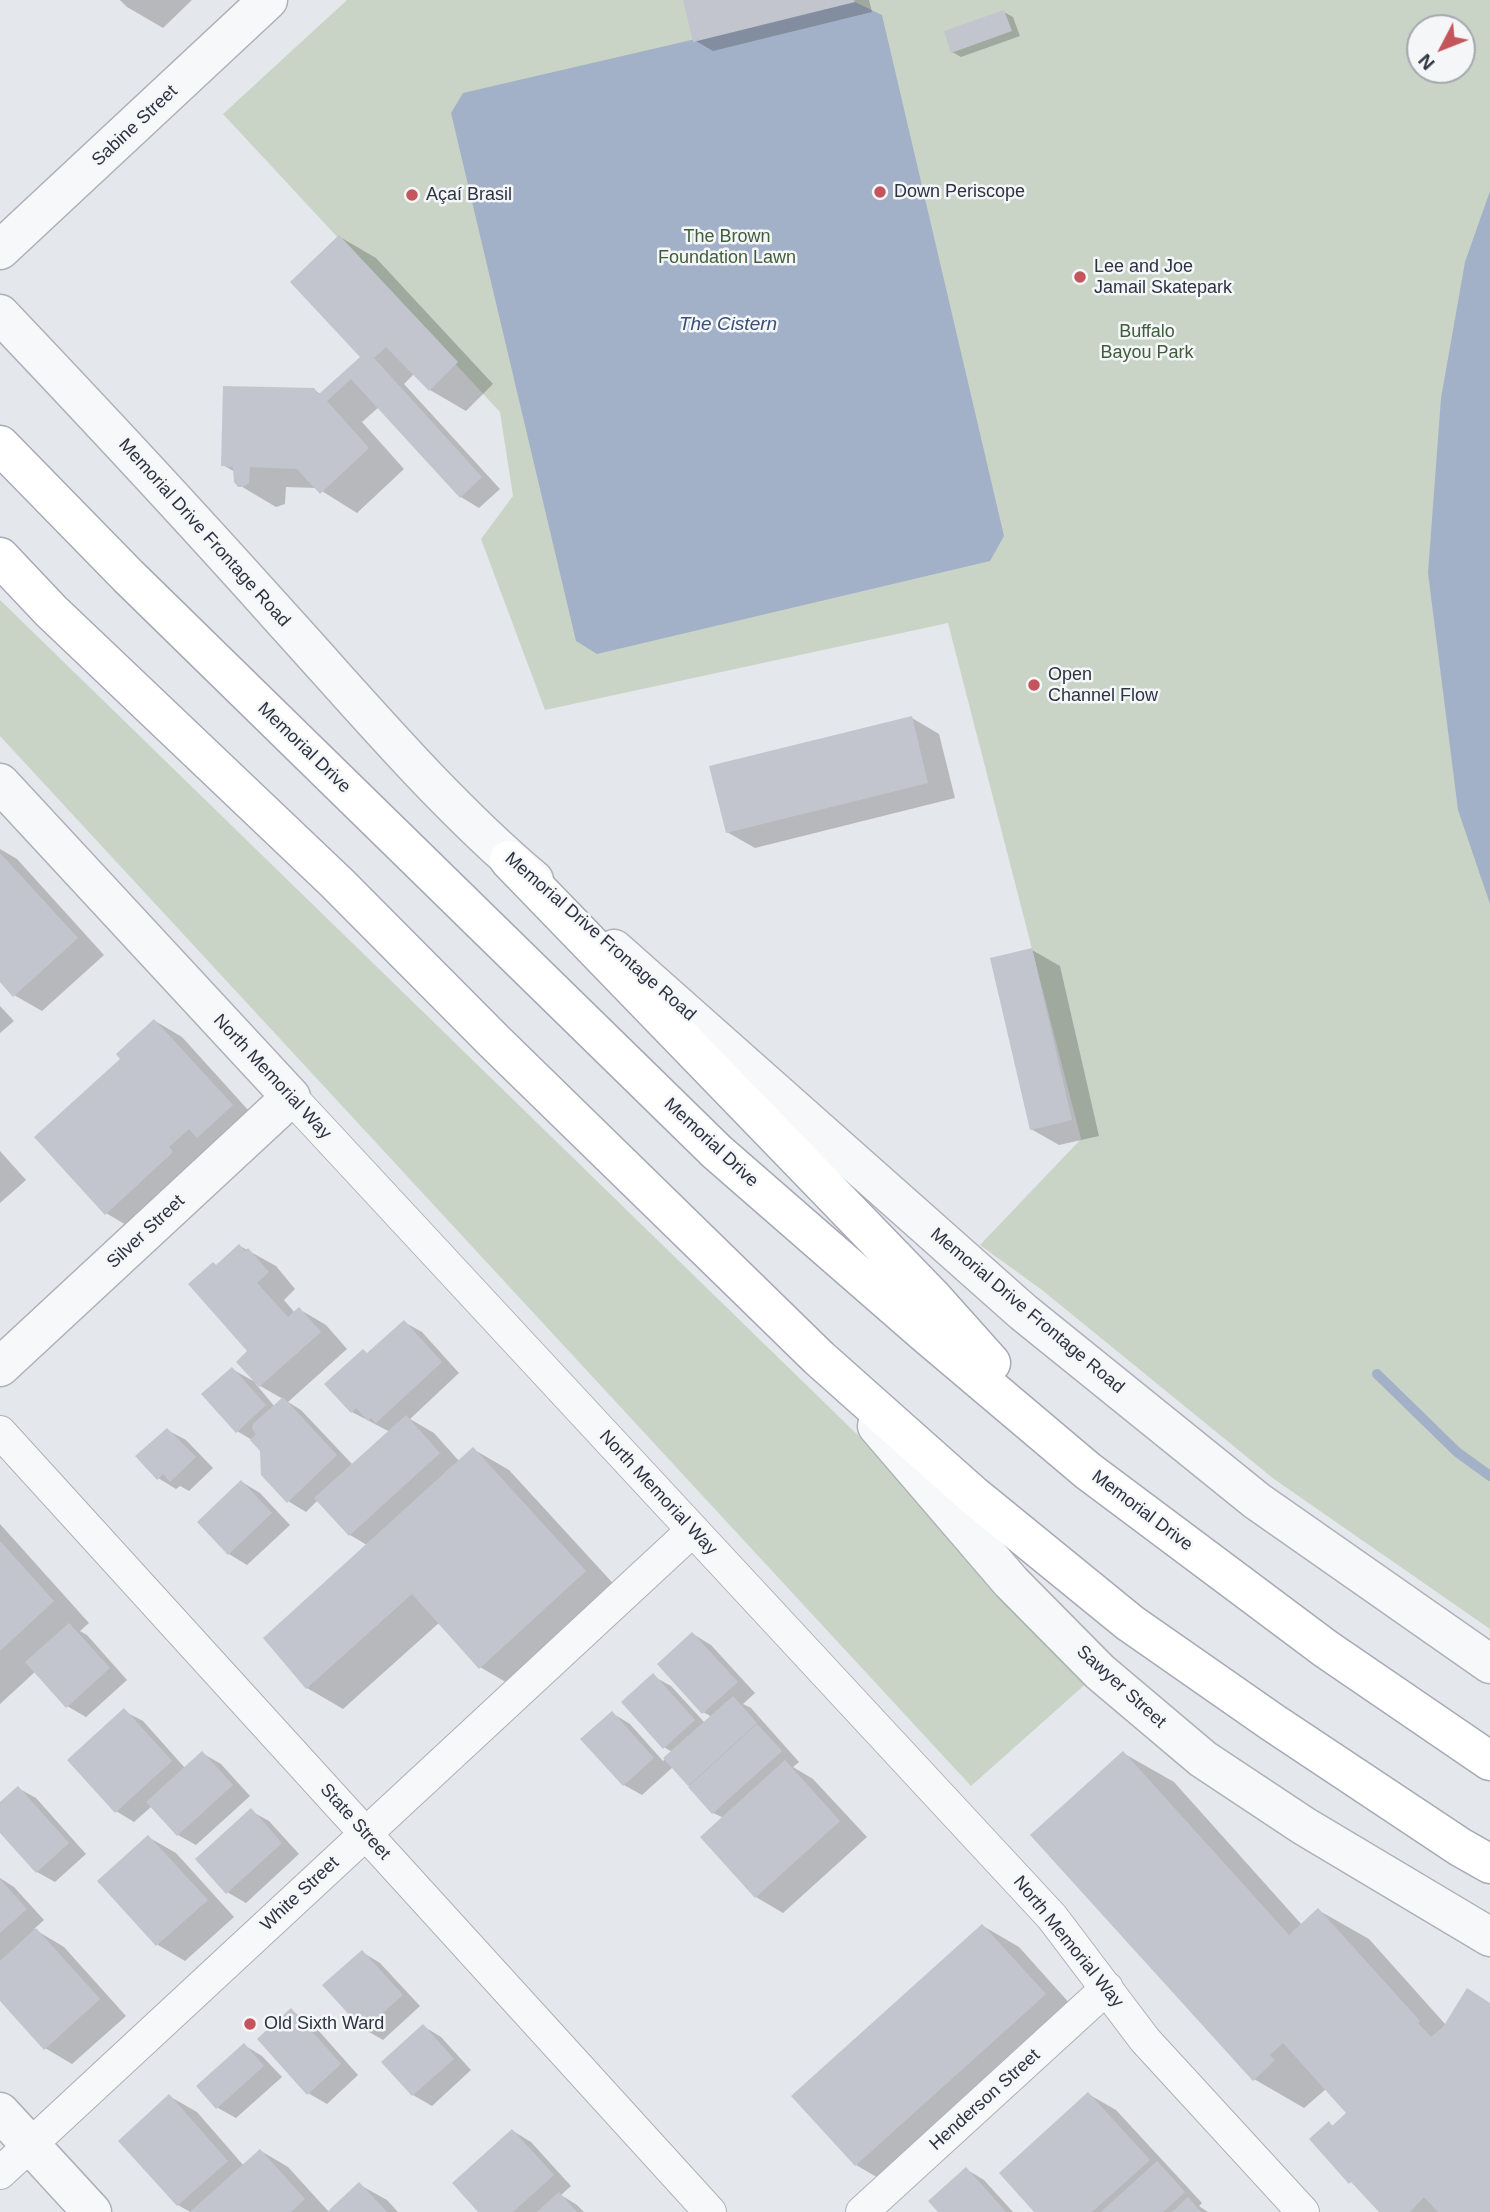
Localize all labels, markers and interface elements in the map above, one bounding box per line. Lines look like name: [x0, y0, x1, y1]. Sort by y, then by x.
north arrow: [1406, 14, 1476, 84]
text: N: [1414, 50, 1439, 74]
street label: Sabine Street: [88, 81, 182, 171]
place label: Down Periscope: [894, 181, 1025, 203]
place label: Açaí Brasil: [426, 184, 512, 206]
marker: Down Periscope: [872, 184, 888, 200]
marker: Açaí Brasil: [404, 187, 420, 203]
park label: The Brown Foundation Lawn: [658, 226, 796, 268]
place label: Lee and Joe Jamail Skatepark: [1094, 256, 1232, 298]
marker: Lee and Joe Jamail Skatepark: [1072, 269, 1088, 285]
water label: The Cistern: [679, 314, 777, 336]
park label: Buffalo Bayou Park: [1100, 321, 1194, 364]
street label: Memorial Drive Frontage Road: [114, 434, 294, 632]
place label: Open Channel Flow: [1048, 664, 1158, 706]
marker: Open Channel Flow: [1026, 677, 1042, 693]
street label: Memorial Drive: [253, 698, 355, 798]
street label: Memorial Drive Frontage Road: [500, 848, 700, 1026]
street label: North Memorial Way: [208, 1010, 336, 1144]
street label: Memorial Drive: [659, 1094, 763, 1192]
street label: Silver Street: [103, 1191, 189, 1273]
street label: Memorial Drive Frontage Road: [926, 1224, 1128, 1398]
street label: North Memorial Way: [594, 1426, 722, 1560]
street label: Memorial Drive: [1087, 1466, 1197, 1556]
street label: Sawyer Street: [1072, 1641, 1170, 1733]
street label: State Street: [315, 1779, 395, 1865]
street label: White Street: [256, 1852, 344, 1936]
street label: North Memorial Way: [1008, 1872, 1128, 2012]
place label: Old Sixth Ward: [264, 2013, 384, 2035]
marker: Old Sixth Ward: [242, 2016, 258, 2032]
street label: Henderson Street: [925, 2045, 1045, 2155]

